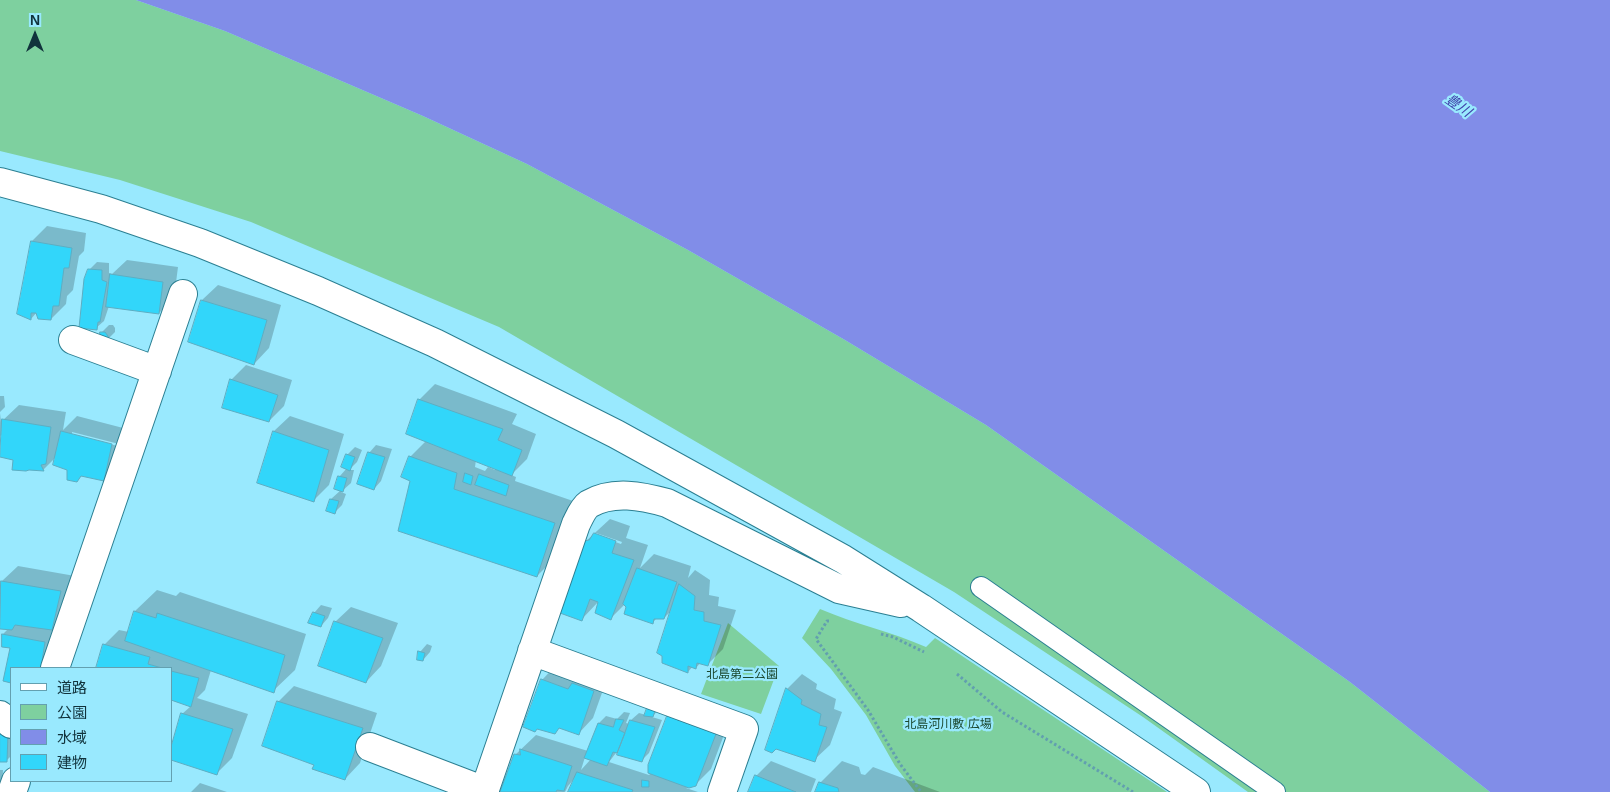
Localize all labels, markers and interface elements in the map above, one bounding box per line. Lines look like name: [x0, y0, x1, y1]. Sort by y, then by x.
north arrow: [10, 10, 60, 60]
text: N: [30, 12, 40, 28]
water label: 豊川: [1442, 91, 1474, 121]
legend: [10, 667, 172, 782]
park label: 北島第二公園: [706, 668, 778, 682]
text: 道路: [57, 679, 87, 696]
text: 公園: [57, 704, 87, 721]
park label: 北島河川敷 広場: [904, 718, 992, 732]
text: 水域: [57, 729, 87, 746]
text: 建物: [57, 754, 87, 771]

